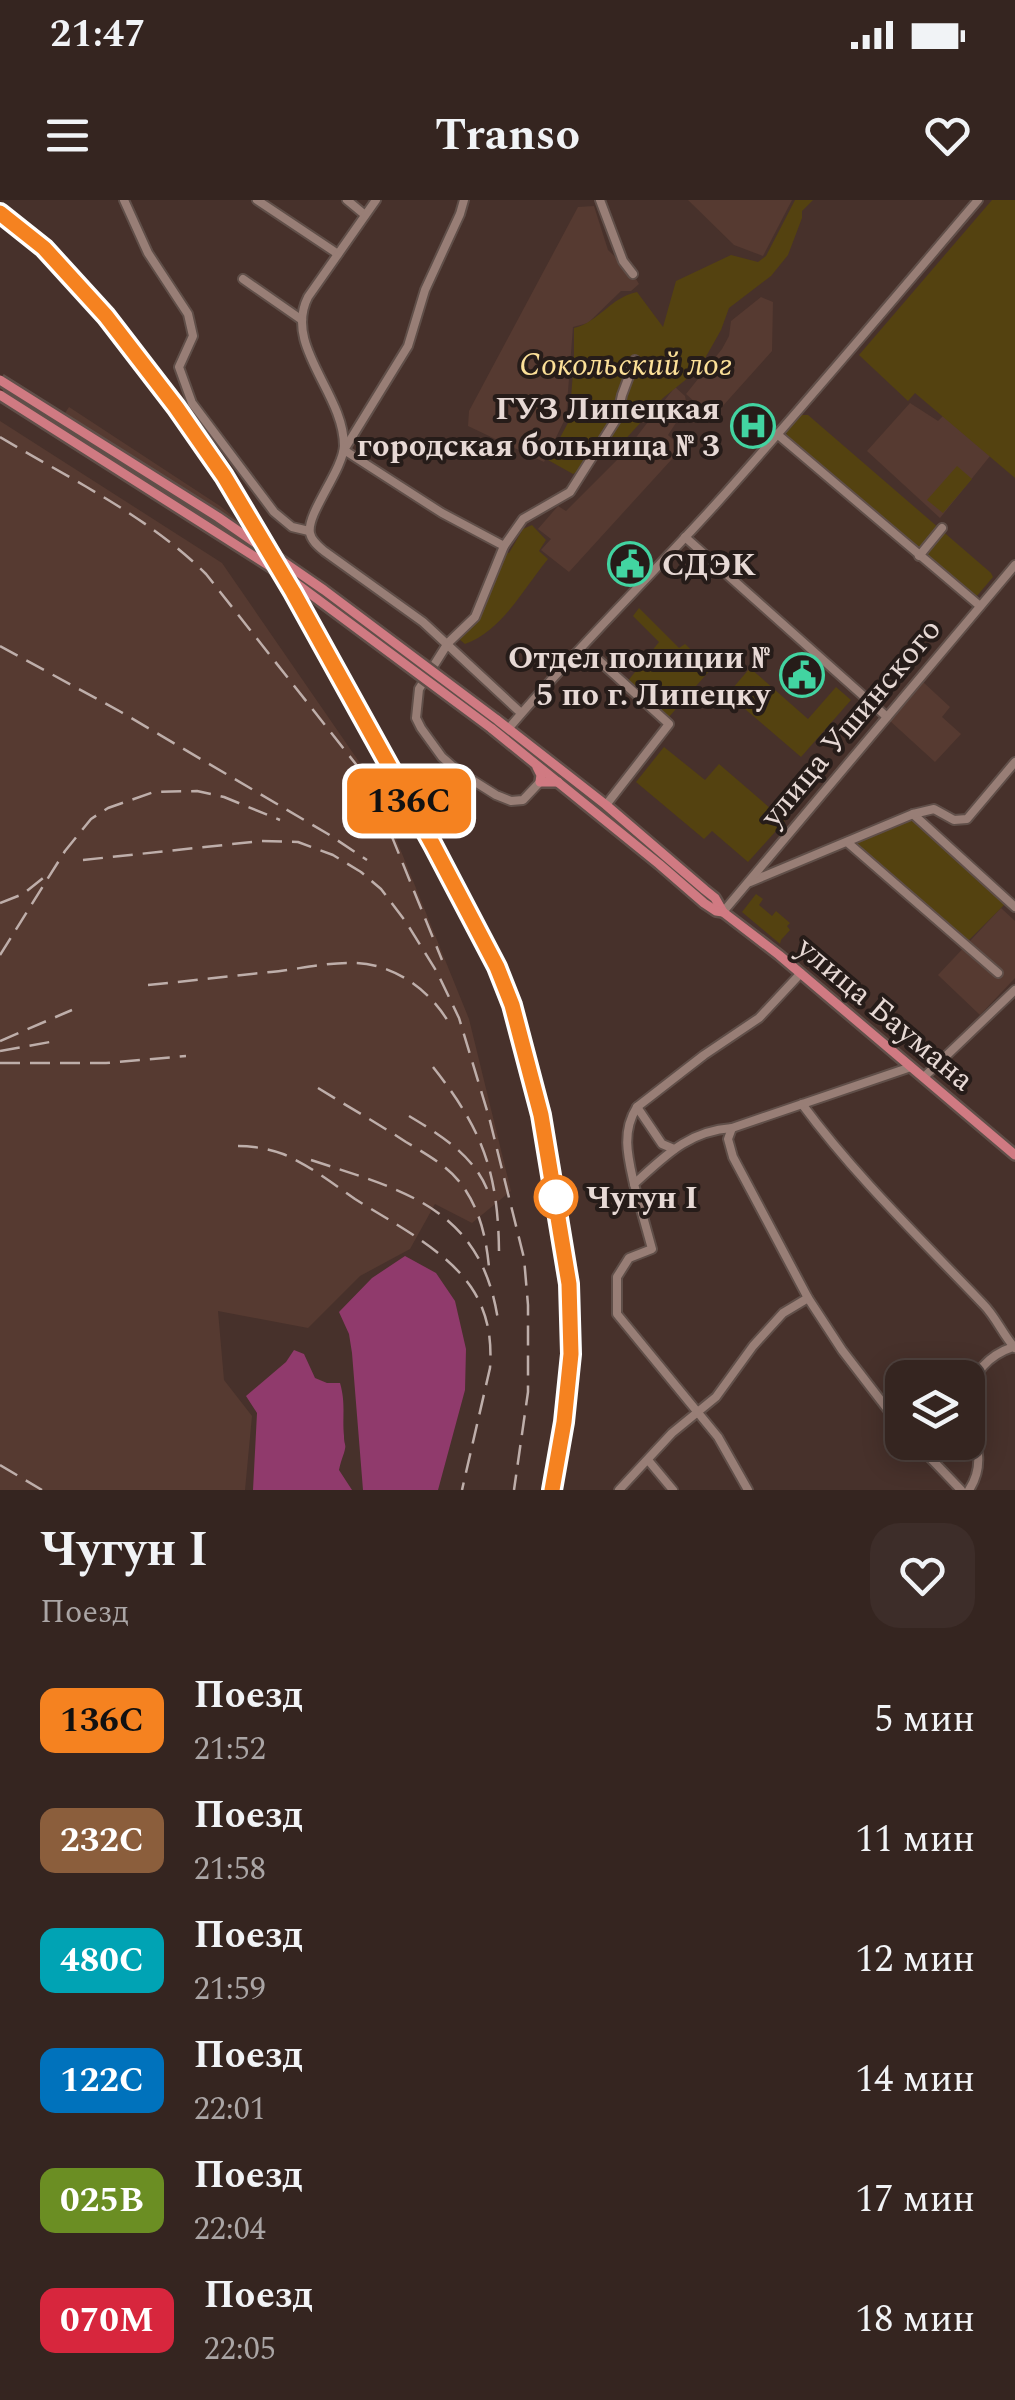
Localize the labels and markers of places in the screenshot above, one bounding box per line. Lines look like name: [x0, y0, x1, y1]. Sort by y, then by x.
place label: ГУЗ Липецкая городская больница № 3: [357, 385, 720, 471]
hospital icon: ГУЗ Липецкая городская больница № 3: [730, 403, 776, 449]
public building icon: СДЭК: [607, 541, 653, 587]
place label: СДЭК: [662, 541, 756, 590]
place label: Отдел полиции № 5 по г. Липецку: [508, 634, 772, 720]
public building icon: Отдел полиции № 5 по г. Липецку: [779, 652, 825, 698]
place label: Чугун I: [586, 1174, 698, 1223]
marker: Чугун I: [535, 1176, 577, 1218]

